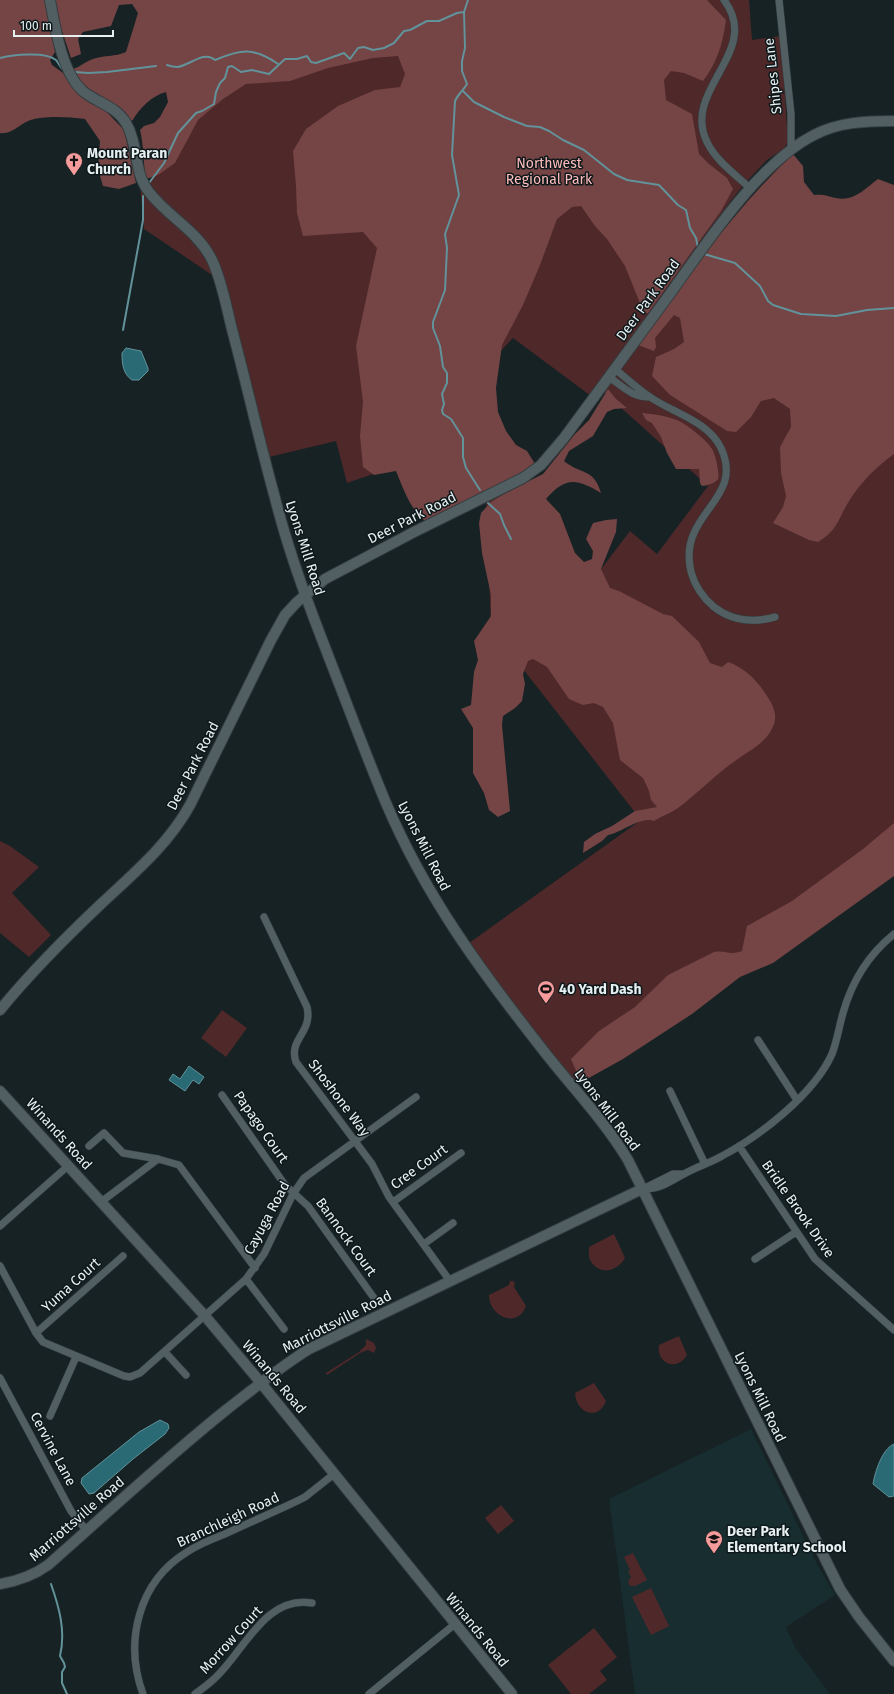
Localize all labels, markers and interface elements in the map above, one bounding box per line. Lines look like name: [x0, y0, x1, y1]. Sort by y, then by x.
scale bar: [14, 12, 113, 38]
text: 100 m: [20, 19, 52, 33]
street label: Shipes Lane: [761, 37, 785, 115]
place label: Mount Paran Church: [87, 145, 167, 178]
church icon: Mount Paran Church: [64, 151, 84, 176]
park label: Northwest Regional Park: [506, 155, 593, 188]
street label: Deer Park Road: [613, 256, 683, 344]
street label: Deer Park Road: [365, 488, 459, 548]
street label: Lyons Mill Road: [282, 499, 328, 597]
street label: Deer Park Road: [163, 719, 223, 813]
street label: Lyons Mill Road: [394, 798, 454, 894]
sports icon: 40 Yard Dash: [536, 979, 556, 1004]
place label: 40 Yard Dash: [559, 981, 641, 998]
street label: Shoshone Way: [305, 1056, 374, 1140]
street label: Lyons Mill Road: [571, 1066, 643, 1154]
street label: Papago Court: [230, 1088, 293, 1167]
street label: Winands Road: [22, 1095, 96, 1173]
street label: Cree Court: [387, 1140, 451, 1193]
street label: Bridle Brook Drive: [758, 1157, 838, 1261]
street label: Cayuga Road: [241, 1178, 293, 1258]
street label: Bannock Court: [312, 1195, 381, 1280]
street label: Yuma Court: [38, 1254, 104, 1316]
street label: Marriottsville Road: [279, 1287, 395, 1357]
street label: Winands Road: [238, 1337, 310, 1417]
street label: Lyons Mill Road: [731, 1349, 789, 1445]
street label: Cervine Lane: [26, 1409, 80, 1489]
street label: Marriottsville Road: [26, 1473, 128, 1565]
street label: Branchleigh Road: [174, 1489, 282, 1551]
place label: Deer Park Elementary School: [727, 1523, 847, 1556]
school or university icon: Deer Park Elementary School: [704, 1529, 724, 1554]
street label: Winands Road: [442, 1590, 512, 1670]
street label: Morrow Court: [196, 1602, 267, 1678]

